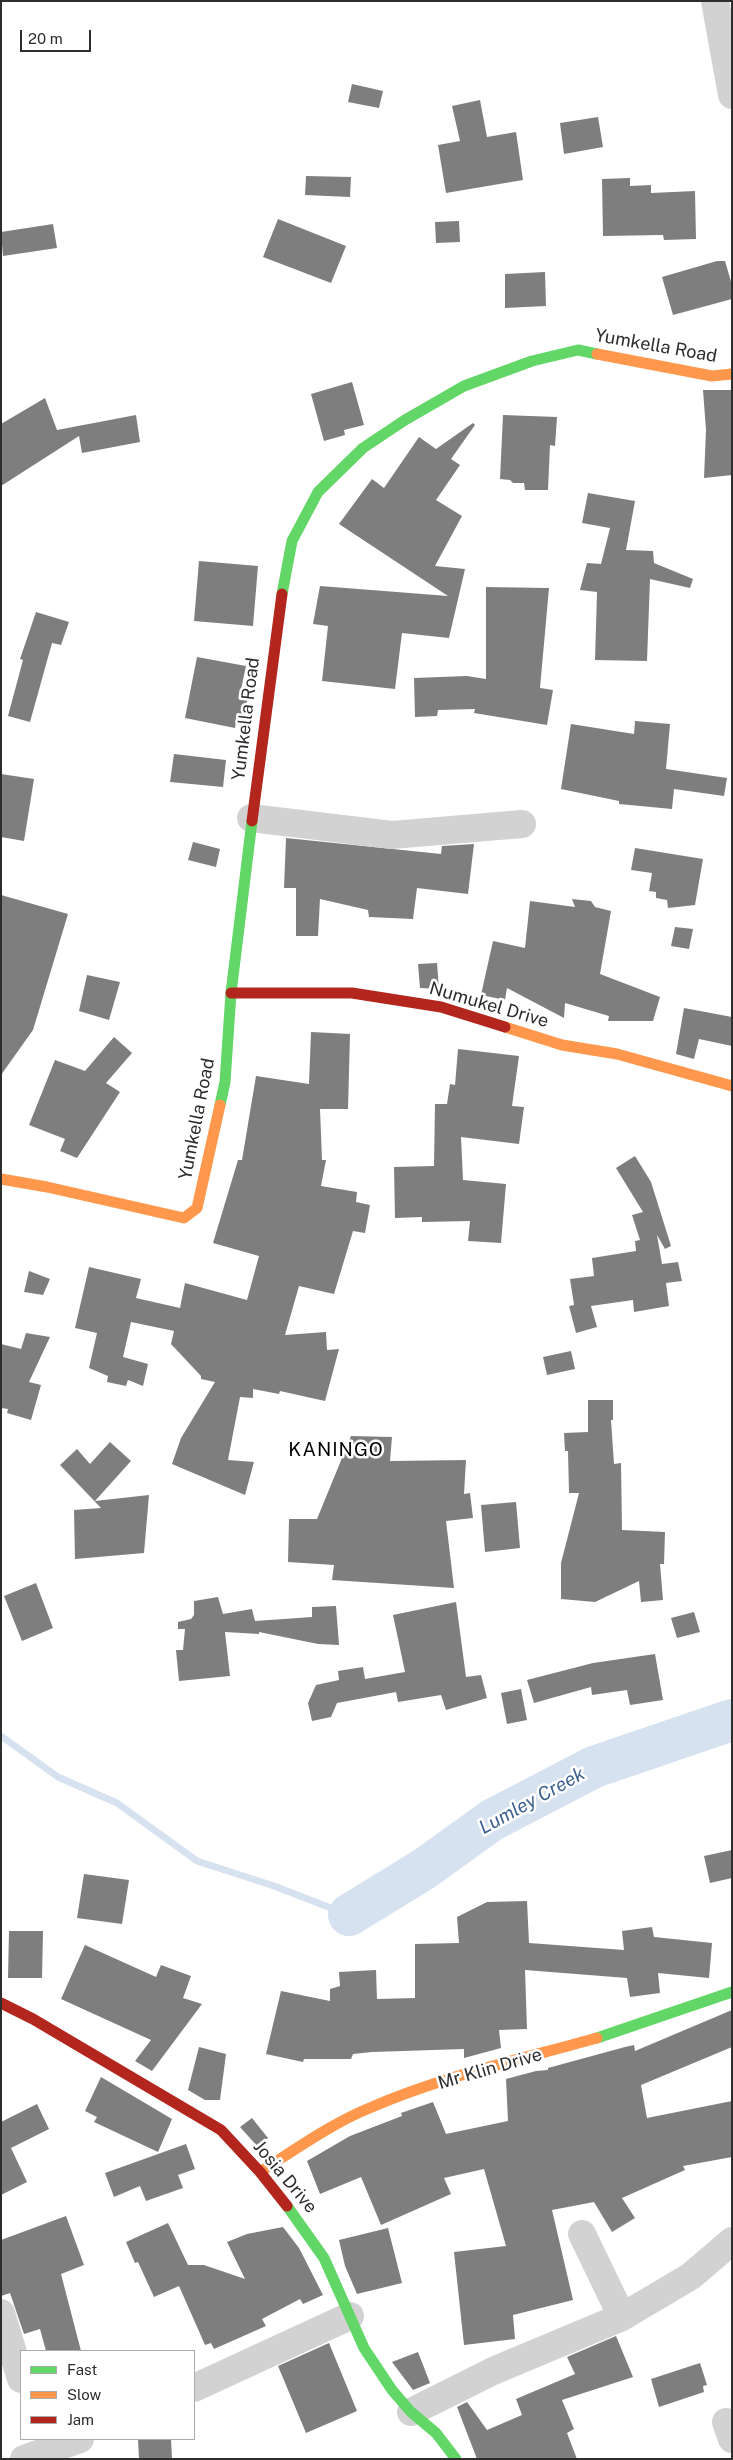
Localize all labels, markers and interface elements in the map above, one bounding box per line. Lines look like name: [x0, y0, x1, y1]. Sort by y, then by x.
scale bar: [22, 20, 94, 52]
text: 20 m: [28, 30, 63, 47]
street label: Yumkella Road: [593, 325, 719, 367]
street label: Yumkella Road: [228, 656, 264, 782]
street label: Numukel Drive: [427, 978, 551, 1032]
street label: Yumkella Road: [175, 1056, 219, 1182]
district label: KANINGO: [287, 1439, 385, 1461]
water label: Lumley Creek: [475, 1763, 589, 1839]
street label: Mr Klin Drive: [435, 2044, 545, 2094]
street label: Josia Drive: [248, 2136, 322, 2218]
legend: [20, 2350, 195, 2440]
text: Fast: [67, 2361, 97, 2378]
text: Slow: [67, 2386, 101, 2403]
text: Jam: [67, 2411, 94, 2428]

